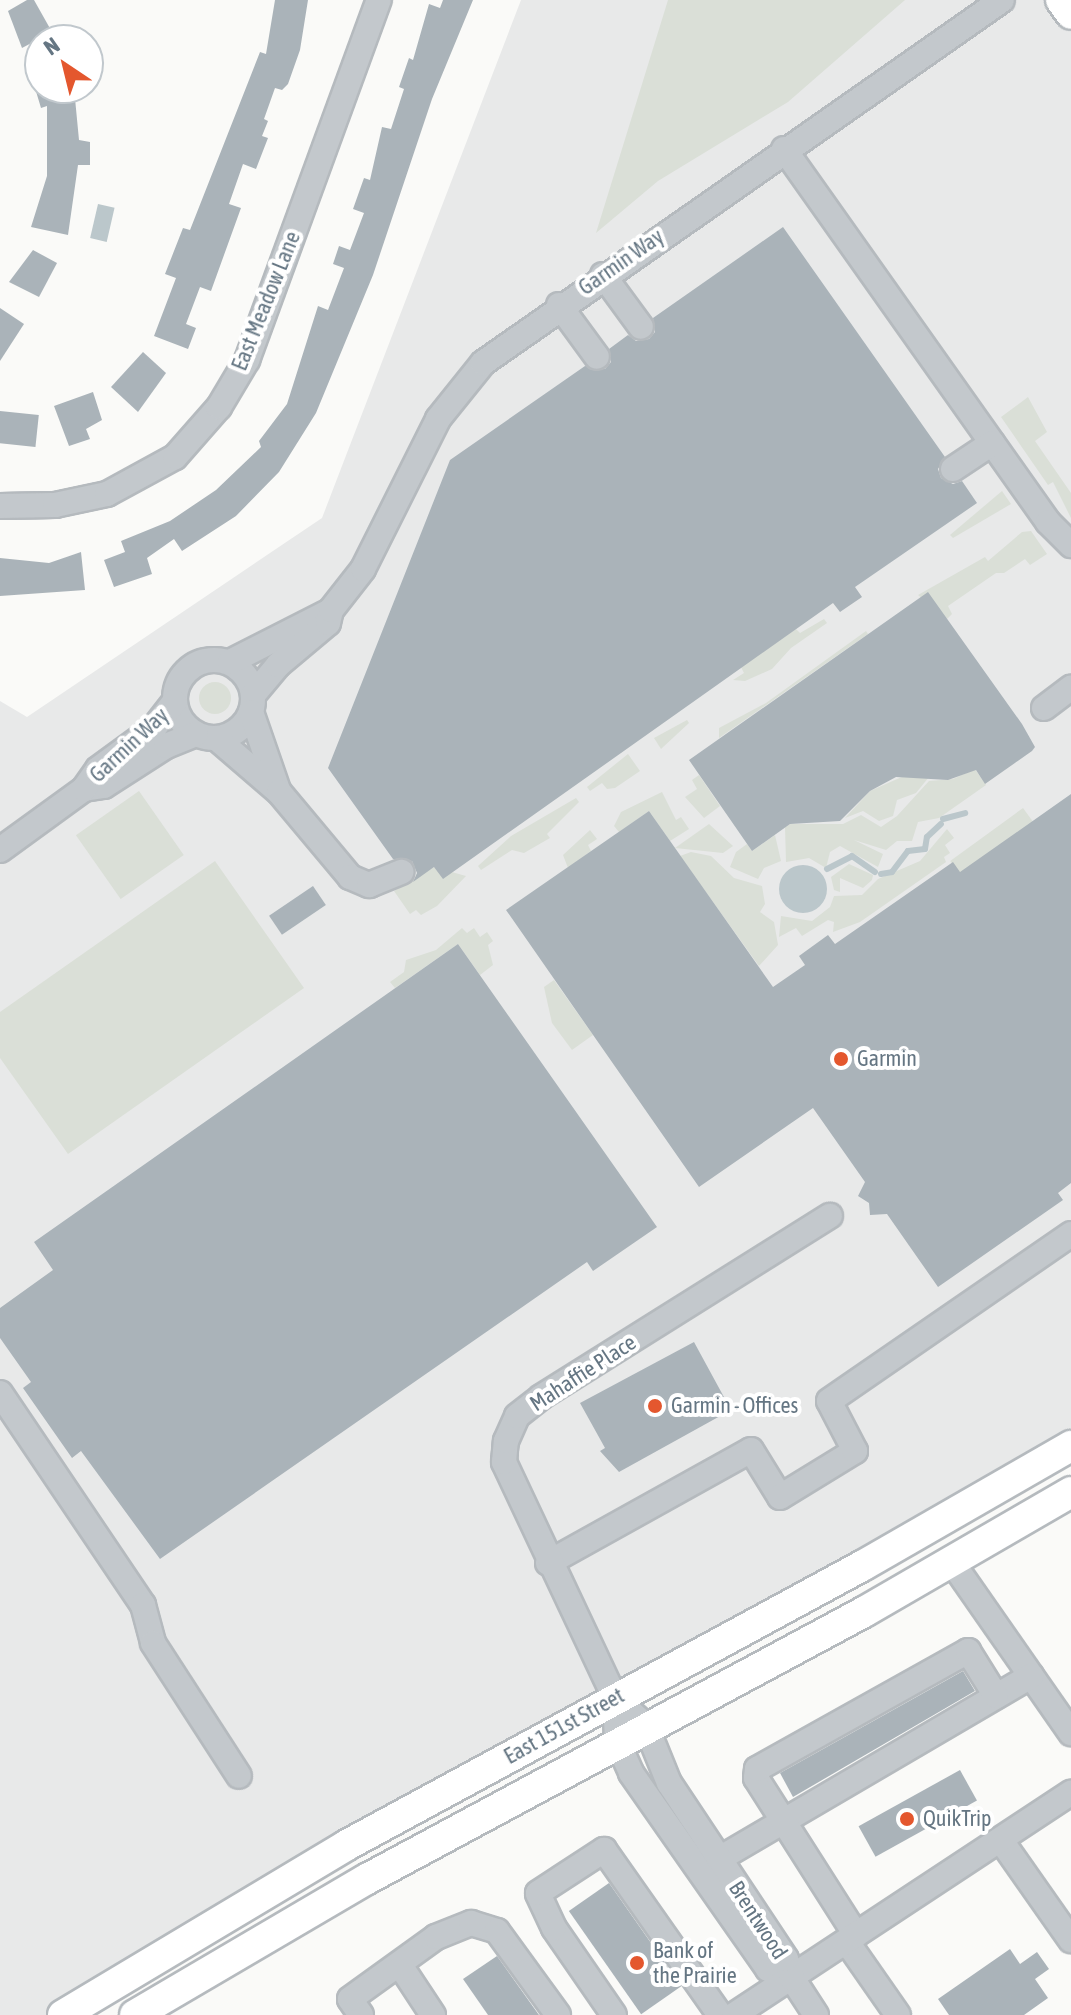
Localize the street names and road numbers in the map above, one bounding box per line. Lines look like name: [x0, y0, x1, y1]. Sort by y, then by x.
street label: Garmin Way: [573, 223, 669, 301]
street label: East Meadow Lane: [226, 228, 306, 374]
street label: Garmin Way: [84, 702, 174, 788]
street label: Mahaffie Place: [525, 1329, 641, 1417]
street label: East 151st Street: [499, 1682, 629, 1770]
street label: Brentwood: [723, 1876, 793, 1964]

